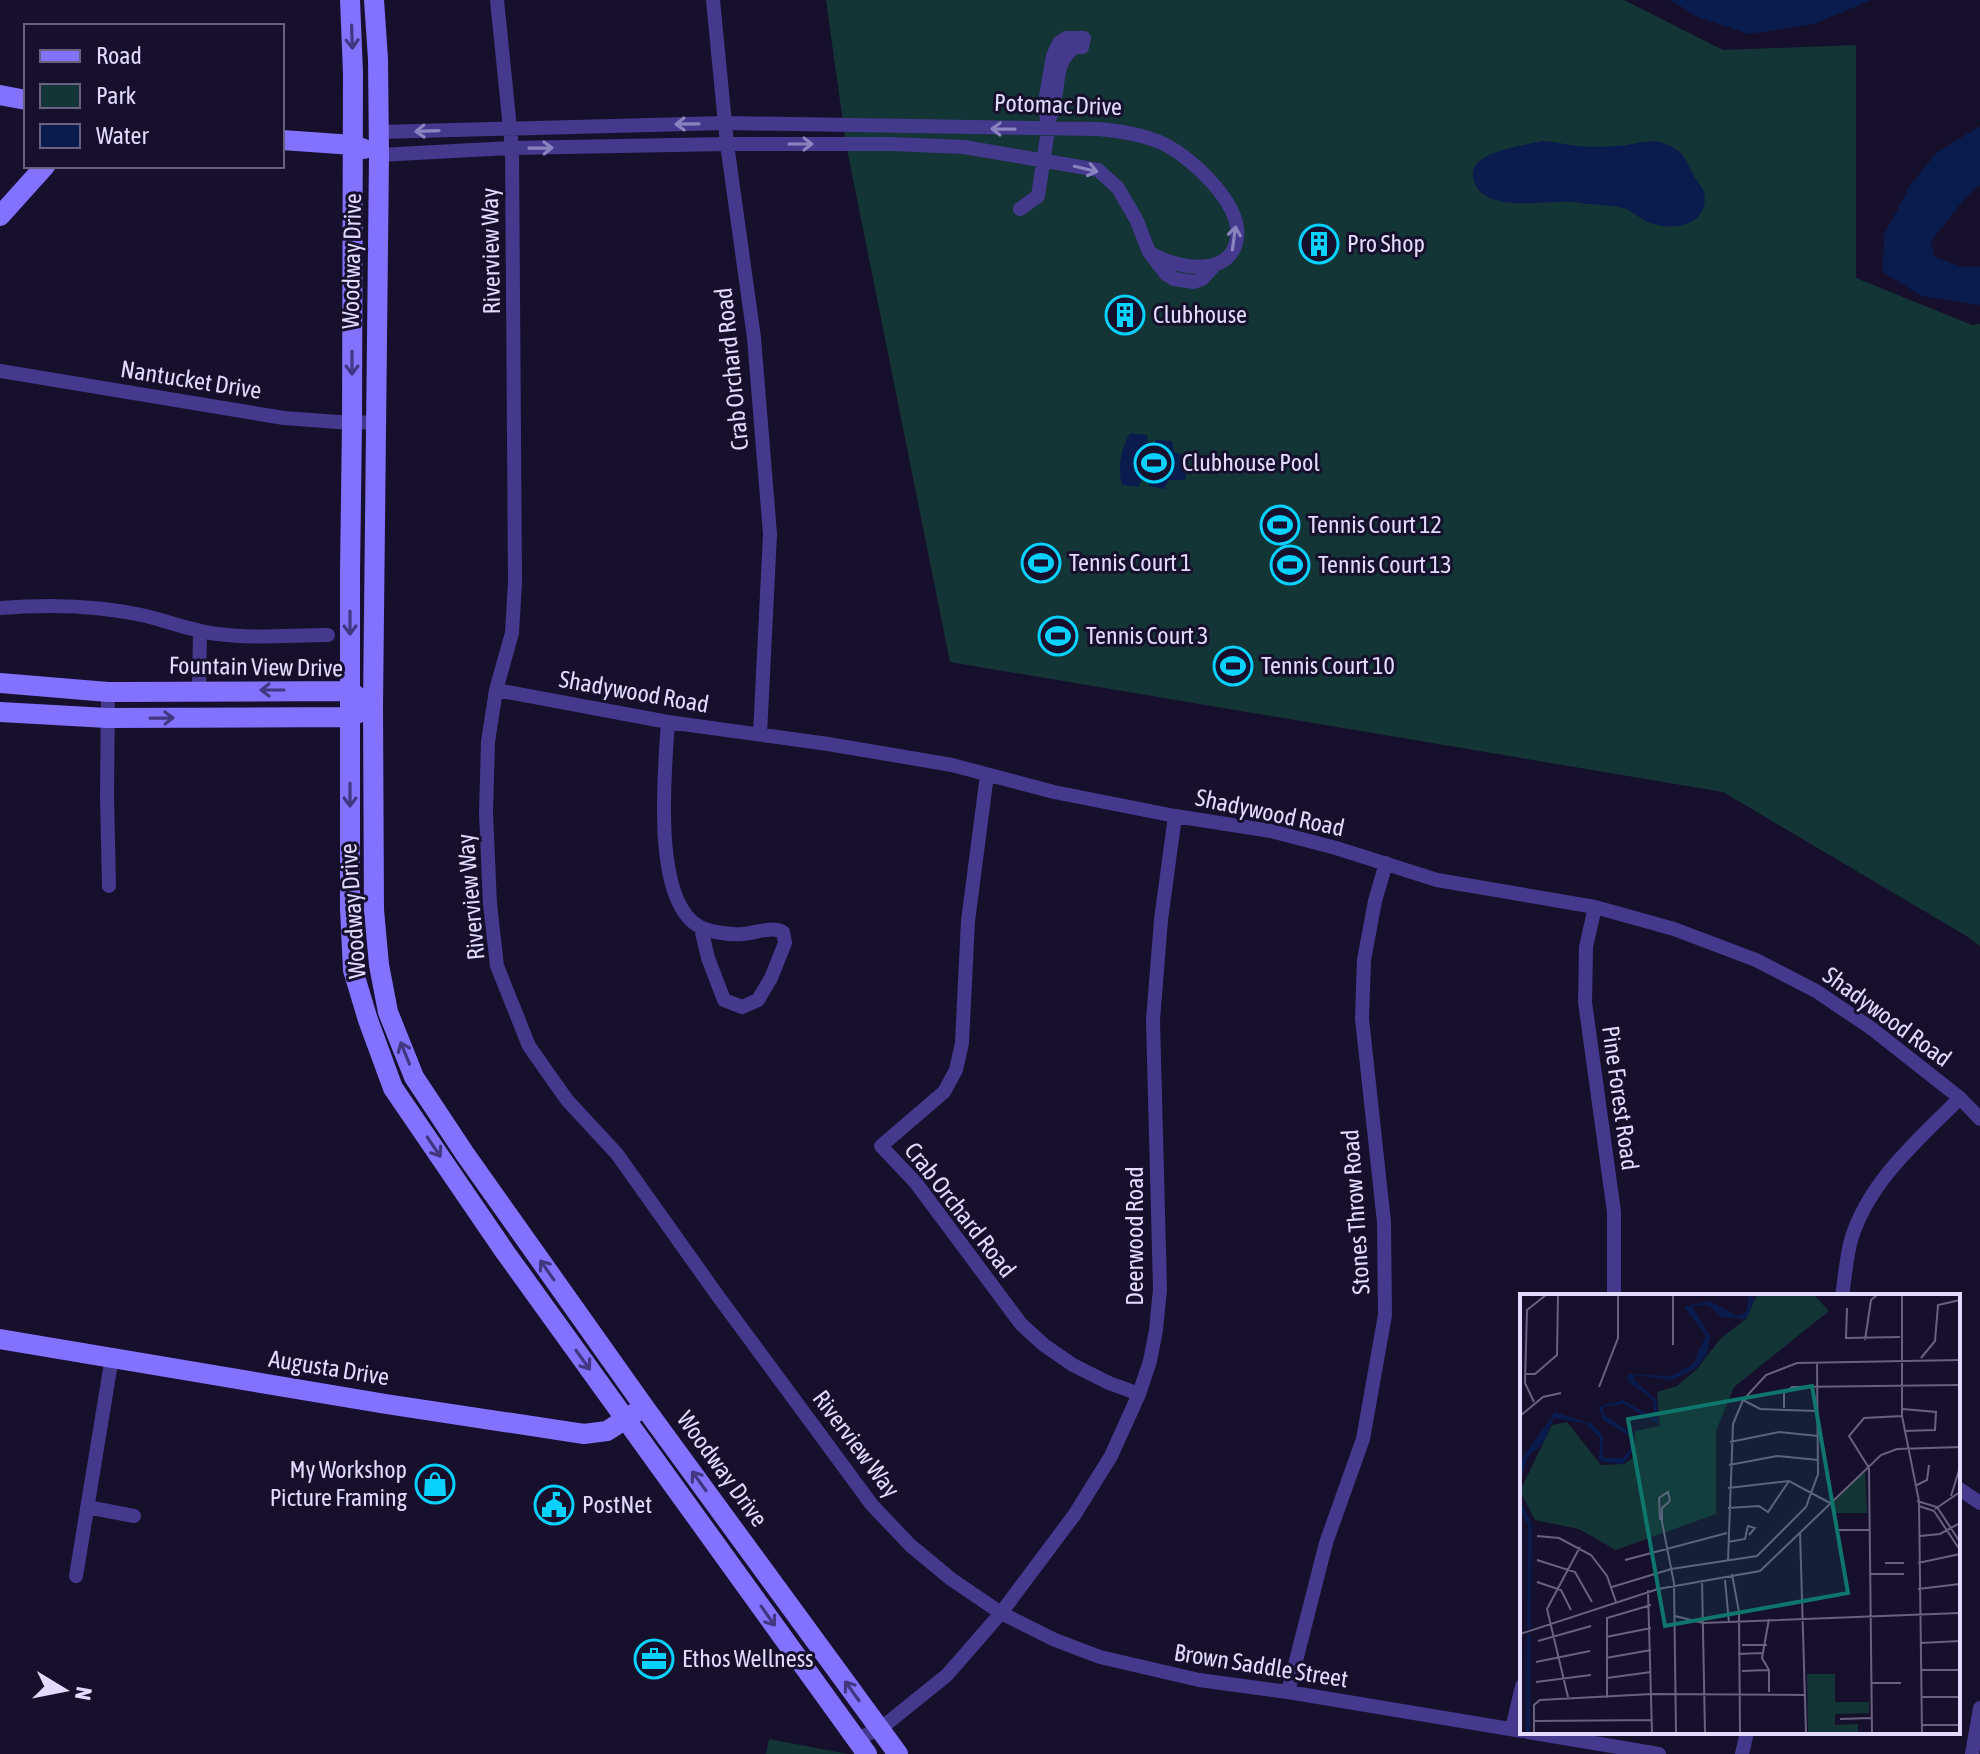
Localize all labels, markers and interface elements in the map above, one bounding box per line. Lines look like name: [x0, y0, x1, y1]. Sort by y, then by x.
one-way arrow: [344, 23, 359, 50]
legend: [24, 24, 284, 168]
text: Road: [96, 42, 142, 69]
text: Park: [96, 82, 137, 109]
street label: Potomac Drive: [994, 89, 1122, 120]
one-way arrow: [674, 116, 701, 131]
one-way arrow: [990, 121, 1017, 137]
text: Water: [96, 122, 149, 149]
one-way arrow: [414, 123, 441, 138]
one-way arrow: [787, 136, 814, 152]
one-way arrow: [527, 140, 554, 155]
one-way arrow: [1073, 162, 1099, 177]
street label: Riverview Way: [476, 187, 505, 315]
street label: Woodway Drive: [337, 193, 366, 329]
building icon: Pro Shop: [1298, 223, 1340, 265]
one-way arrow: [1227, 225, 1242, 251]
place label: Pro Shop: [1347, 230, 1425, 257]
street label: Crab Orchard Road: [710, 286, 753, 452]
building icon: Clubhouse: [1104, 294, 1146, 336]
place label: Clubhouse: [1153, 301, 1247, 328]
one-way arrow: [344, 349, 360, 376]
street label: Nantucket Drive: [119, 355, 263, 404]
sports icon: Clubhouse Pool: [1133, 442, 1175, 484]
place label: Clubhouse Pool: [1182, 449, 1320, 476]
sports icon: Tennis Court 12: [1259, 504, 1301, 546]
place label: Tennis Court 12: [1308, 511, 1442, 538]
sports icon: Tennis Court 1: [1020, 542, 1062, 584]
sports icon: Tennis Court 13: [1269, 544, 1311, 586]
place label: Tennis Court 1: [1069, 549, 1192, 576]
place label: Tennis Court 13: [1318, 551, 1452, 578]
one-way arrow: [342, 609, 358, 636]
sports icon: Tennis Court 3: [1037, 615, 1079, 657]
place label: Tennis Court 3: [1086, 622, 1209, 649]
sports icon: Tennis Court 10: [1212, 645, 1254, 687]
street label: Fountain View Drive: [169, 651, 343, 682]
place label: Tennis Court 10: [1261, 652, 1395, 679]
street label: Shadywood Road: [557, 665, 711, 718]
one-way arrow: [259, 683, 286, 698]
one-way arrow: [148, 711, 175, 726]
one-way arrow: [342, 781, 358, 808]
street label: Shadywood Road: [1193, 784, 1347, 841]
street label: Riverview Way: [452, 833, 489, 961]
street label: Woodway Drive: [334, 842, 371, 980]
street label: Shadywood Road: [1818, 961, 1956, 1072]
street label: Pine Forest Road: [1597, 1024, 1644, 1172]
one-way arrow: [396, 1041, 411, 1066]
street label: Stones Throw Road: [1336, 1129, 1375, 1296]
one-way arrow: [426, 1136, 442, 1158]
street label: Crab Orchard Road: [899, 1137, 1021, 1282]
street label: Deerwood Road: [1121, 1166, 1148, 1306]
one-way arrow: [539, 1259, 555, 1281]
inset map: [1520, 1294, 1960, 1734]
street label: Augusta Drive: [267, 1345, 391, 1390]
one-way arrow: [575, 1349, 591, 1371]
street label: Riverview Way: [808, 1385, 905, 1502]
street label: Woodway Drive: [672, 1406, 773, 1532]
place label: My Workshop Picture Framing: [270, 1456, 408, 1511]
shop icon: My Workshop Picture Framing: [414, 1463, 456, 1505]
one-way arrow: [690, 1471, 707, 1493]
public building icon: PostNet: [533, 1484, 575, 1526]
place label: PostNet: [582, 1491, 652, 1518]
one-way arrow: [759, 1605, 776, 1626]
office icon: Ethos Wellness: [633, 1638, 675, 1680]
street label: Brown Saddle Street: [1172, 1638, 1350, 1693]
place label: Ethos Wellness: [682, 1645, 814, 1672]
north arrow: [24, 1650, 104, 1730]
one-way arrow: [844, 1681, 861, 1702]
text: N: [70, 1685, 98, 1702]

